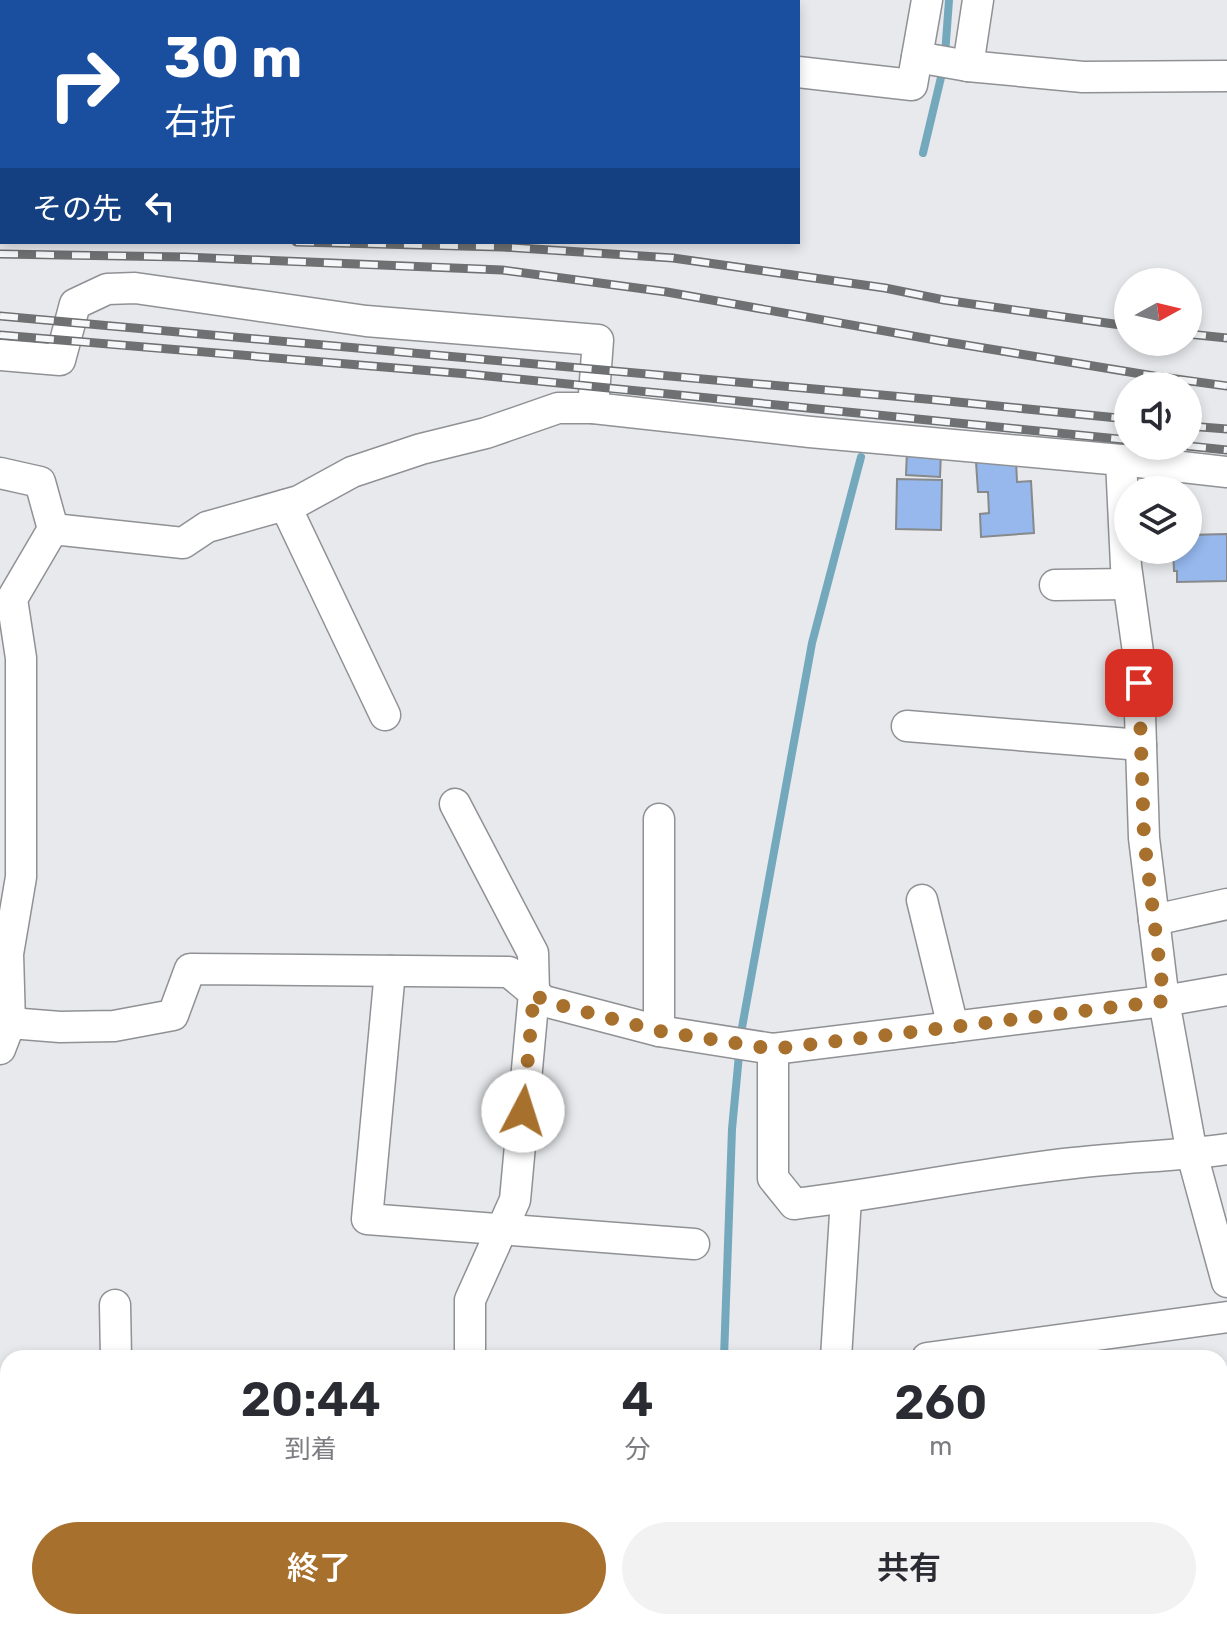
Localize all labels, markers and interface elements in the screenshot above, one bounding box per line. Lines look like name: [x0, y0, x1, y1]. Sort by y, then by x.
text: 30 m: [164, 25, 302, 91]
icon: right: [32, 32, 136, 136]
text: 右折: [164, 100, 236, 143]
icon: left: [138, 184, 182, 228]
text: その先: [32, 191, 122, 227]
north arrow: [1114, 268, 1202, 356]
map controls: [1114, 268, 1202, 564]
button: sound: [1114, 372, 1202, 460]
button: layers: [1114, 476, 1202, 564]
pin: [1105, 649, 1173, 717]
icon: arrive: [1117, 661, 1161, 705]
position arrow: [481, 1069, 565, 1153]
text: 20:44: [241, 1371, 381, 1428]
text: 4: [621, 1371, 654, 1428]
text: 260: [894, 1374, 987, 1431]
text: m: [929, 1431, 952, 1462]
text: 到着: [285, 1434, 337, 1465]
text: 分: [624, 1434, 650, 1465]
button: 終了: [32, 1522, 606, 1614]
button: 共有: [622, 1522, 1196, 1614]

